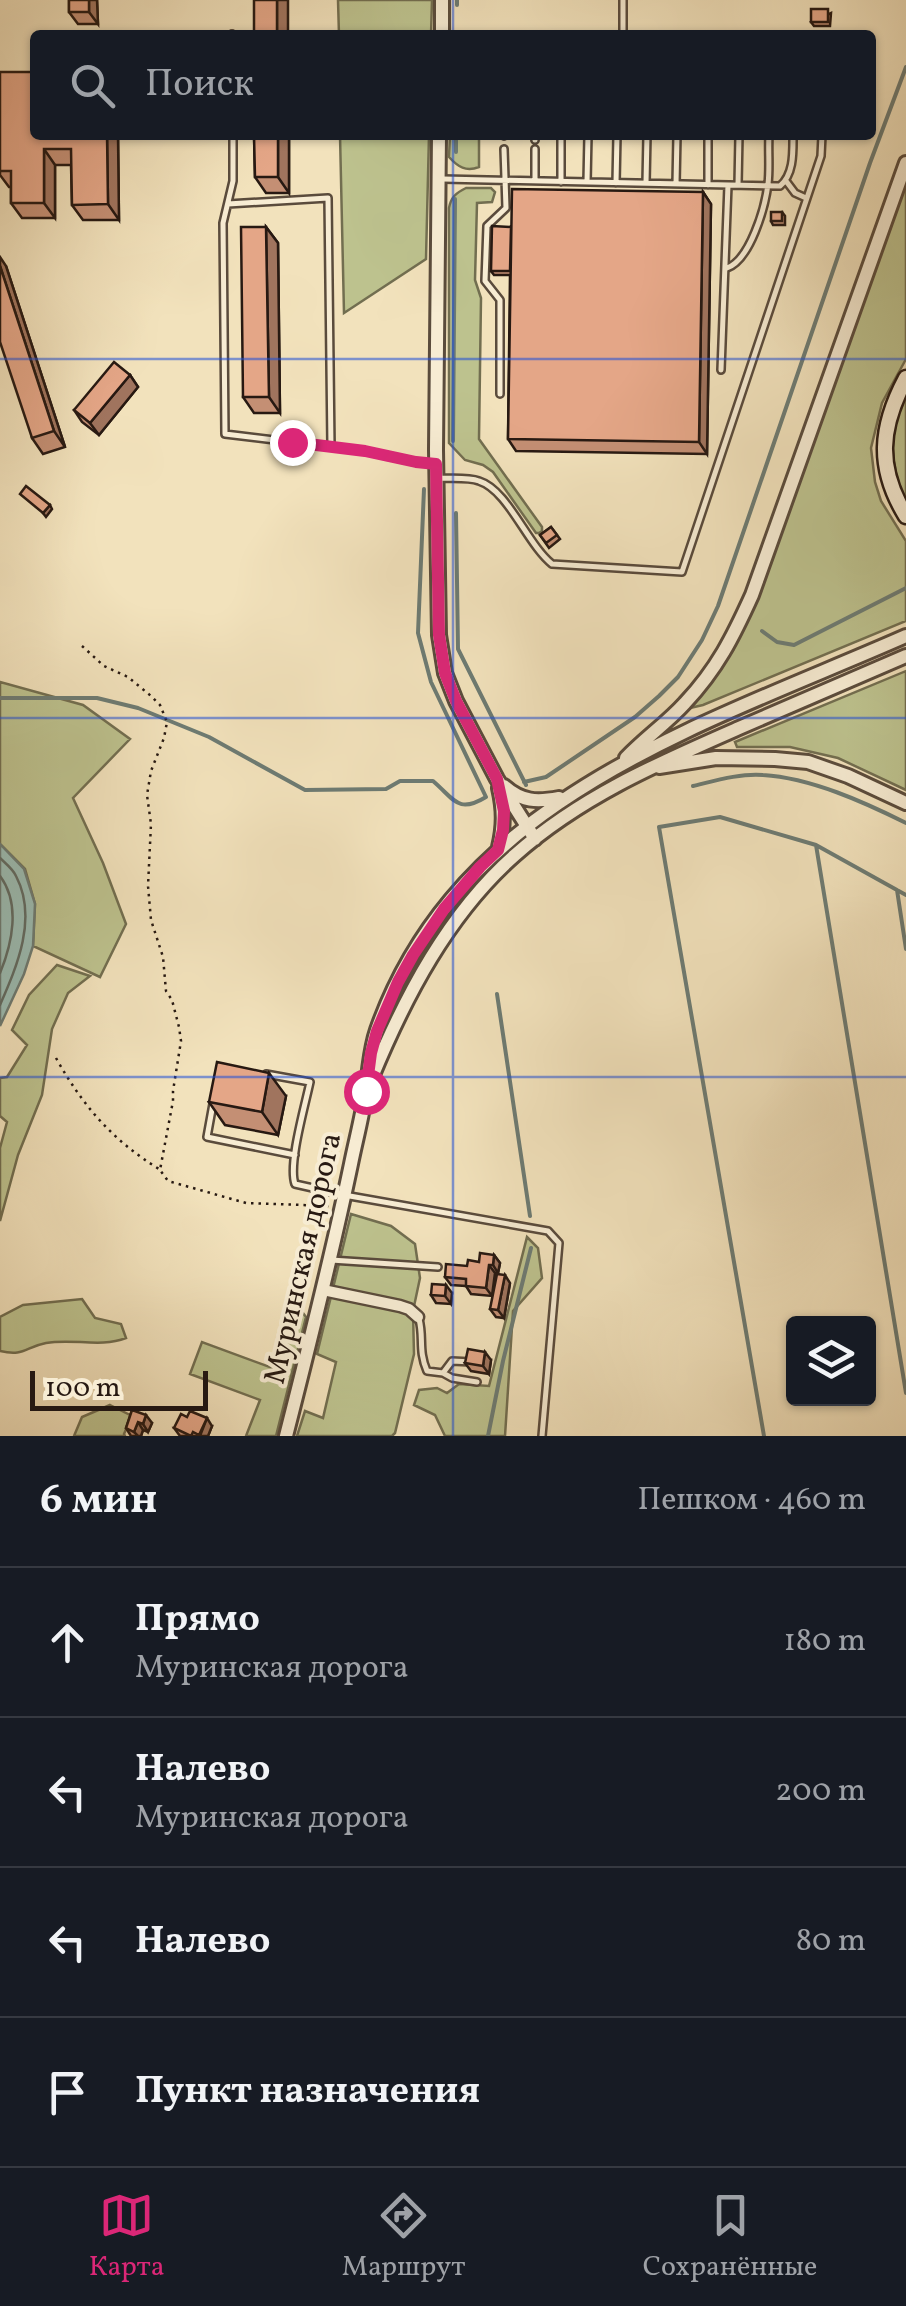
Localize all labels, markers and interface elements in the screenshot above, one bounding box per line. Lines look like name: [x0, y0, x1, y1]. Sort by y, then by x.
search box: [30, 30, 876, 140]
icon: search: [65, 58, 120, 113]
text: Поиск: [145, 59, 254, 112]
route end: [270, 420, 316, 466]
route start: [344, 1069, 390, 1115]
street label: Муринская дорога: [255, 1129, 353, 1388]
map controls: [786, 1316, 876, 1406]
button: layers: [786, 1316, 876, 1406]
scale bar: [30, 1366, 208, 1410]
text: 100 m: [45, 1369, 120, 1408]
text: 6 мин: [40, 1472, 157, 1531]
text: Пешком · 460 m: [637, 1479, 866, 1523]
text: Прямо: [135, 1594, 260, 1647]
icon: ahead: [40, 1615, 95, 1670]
text: 180 m: [783, 1620, 866, 1664]
text: Муринская дорога: [135, 1647, 409, 1691]
text: Налево: [135, 1744, 271, 1797]
icon: left: [40, 1765, 95, 1820]
text: 200 m: [775, 1770, 866, 1814]
text: Муринская дорога: [135, 1797, 409, 1841]
icon: left: [40, 1915, 95, 1970]
text: Налево: [135, 1916, 271, 1969]
text: 80 m: [796, 1920, 866, 1964]
icon: arrive: [40, 2065, 95, 2120]
text: Пункт назначения: [135, 2066, 480, 2119]
tab: Карта: [89, 2188, 165, 2287]
tab: Маршрут: [342, 2188, 465, 2287]
tab: Сохранённые: [643, 2188, 817, 2287]

